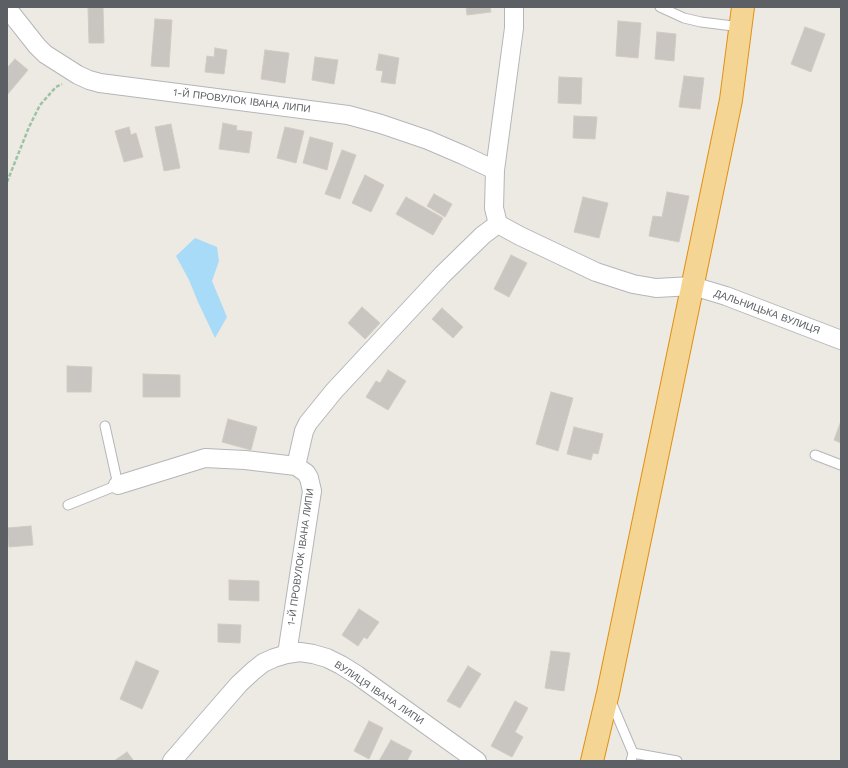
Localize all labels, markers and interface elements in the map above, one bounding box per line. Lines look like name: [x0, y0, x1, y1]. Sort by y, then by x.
street label: 1-Й ПРОВУЛОК ІВАНА ЛИПИ: [173, 87, 311, 115]
street label: ДАЛЬНИЦЬКА ВУЛИЦЯ: [712, 287, 822, 337]
street label: 1-Й ПРОВУЛОК ІВАНА ЛИПИ: [285, 488, 317, 626]
street label: ВУЛИЦЯ ІВАНА ЛИПИ: [332, 659, 426, 727]

